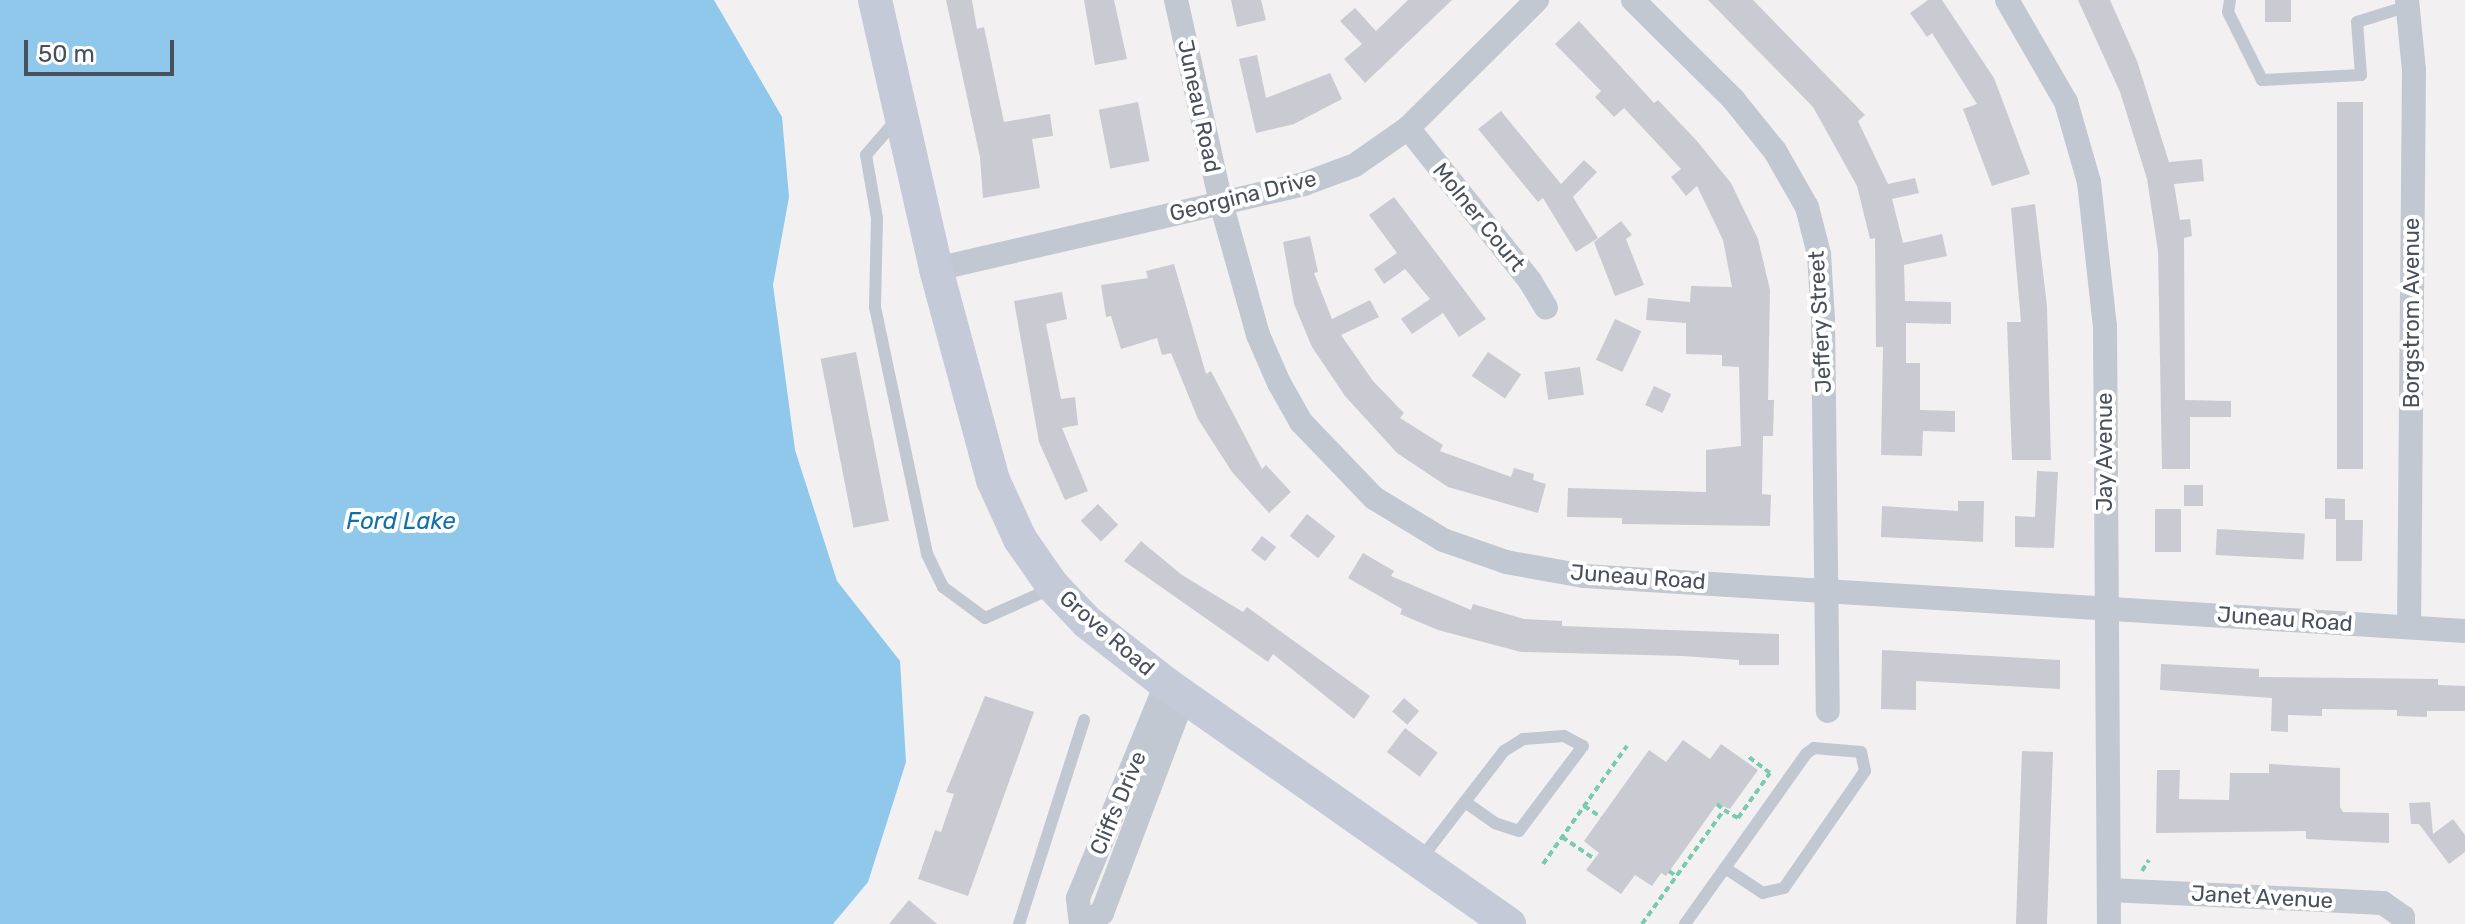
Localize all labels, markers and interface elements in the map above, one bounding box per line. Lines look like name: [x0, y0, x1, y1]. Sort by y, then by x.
scale bar: [28, 24, 178, 74]
street label: Juneau Road: [1172, 37, 1226, 175]
text: 50 m: [38, 40, 95, 68]
street label: Molner Court: [1427, 157, 1531, 277]
street label: Georgina Drive: [1167, 165, 1319, 227]
street label: Borgstrom Avenue: [2399, 217, 2425, 409]
street label: Jeffery Street: [1803, 250, 1837, 394]
street label: Jay Avenue: [2092, 392, 2118, 512]
water label: Ford Lake: [346, 508, 456, 536]
street label: Juneau Road: [1569, 559, 1707, 595]
street label: Grove Road: [1054, 585, 1160, 681]
street label: Juneau Road: [2216, 601, 2354, 637]
street label: Cliffs Drive: [1084, 747, 1152, 859]
street label: Janet Avenue: [2190, 880, 2334, 914]

